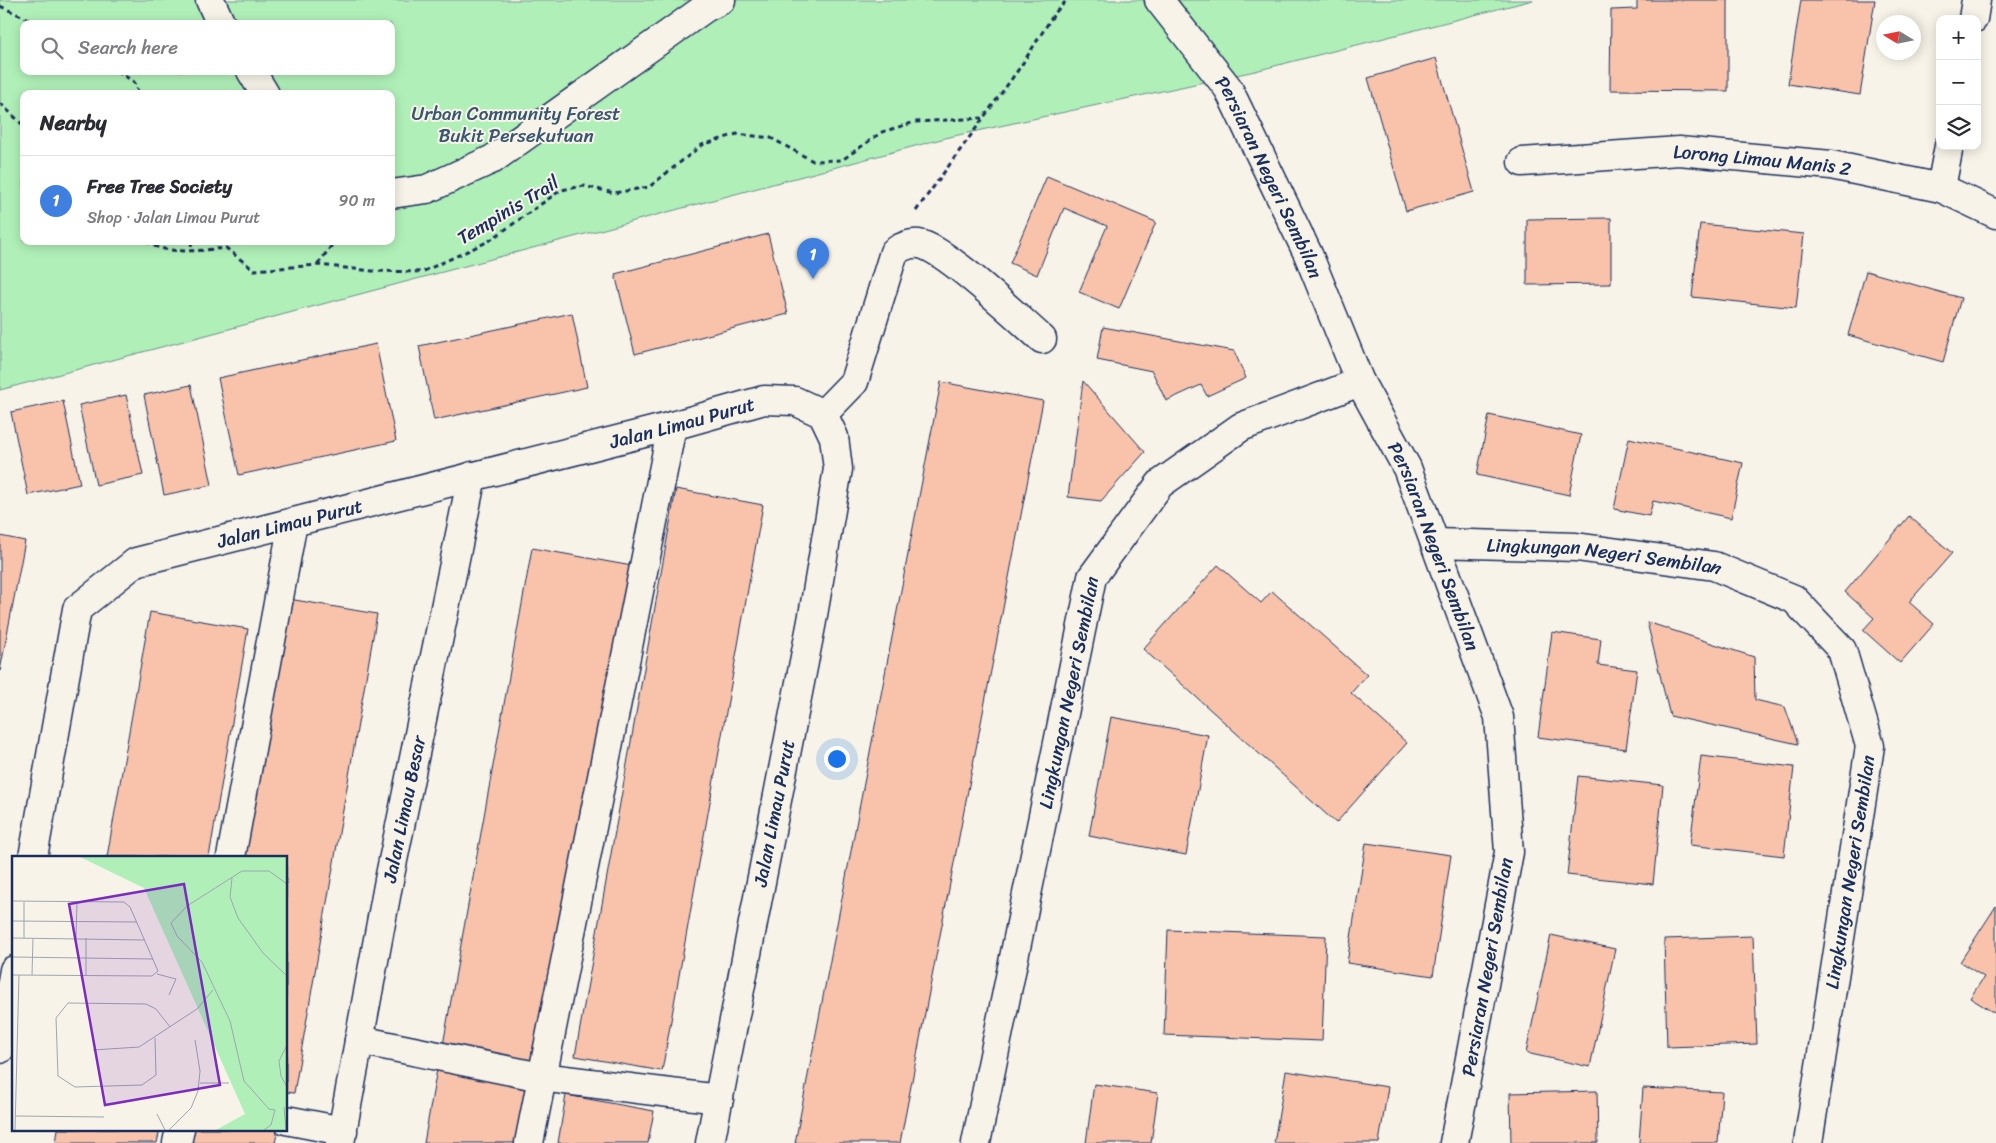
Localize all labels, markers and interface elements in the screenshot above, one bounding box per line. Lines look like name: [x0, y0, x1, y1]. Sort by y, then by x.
north arrow: [1876, 15, 1921, 60]
map controls: [1936, 15, 1981, 150]
button: +: [1936, 15, 1981, 60]
search box: [20, 20, 395, 75]
text: Search here: [78, 31, 178, 64]
icon: search: [38, 34, 66, 62]
button: −: [1936, 60, 1981, 105]
street label: Persiaran Negeri Sembilan: [1207, 68, 1333, 283]
park label: Urban Community Forest Bukit Persekutuan: [412, 97, 620, 152]
text: Nearby: [40, 104, 106, 142]
button: layers: [1936, 105, 1981, 150]
street label: Lorong Limau Manis 2: [1672, 134, 1854, 185]
street label: Tempinis Trail: [450, 166, 566, 254]
text: Free Tree Society: [87, 170, 232, 203]
text: 1: [53, 186, 59, 215]
text: 90 m: [339, 186, 375, 215]
text: Shop · Jalan Limau Purut: [87, 203, 260, 232]
pin: 1: [797, 238, 829, 279]
street label: Jalan Limau Purut: [605, 387, 759, 458]
street label: Persiaran Negeri Sembilan: [1379, 435, 1490, 655]
street label: Jalan Limau Purut: [212, 489, 366, 558]
street label: Lingkungan Negeri Sembilan: [1486, 528, 1728, 584]
street label: Lingkungan Negeri Sembilan: [1028, 573, 1108, 812]
street label: Jalan Limau Besar: [372, 731, 435, 886]
street label: Jalan Limau Purut: [743, 737, 804, 890]
your location: [824, 746, 850, 772]
street label: Lingkungan Negeri Sembilan: [1815, 753, 1885, 991]
street label: Persiaran Negeri Sembilan: [1452, 855, 1522, 1079]
inset map: [12, 856, 288, 1130]

